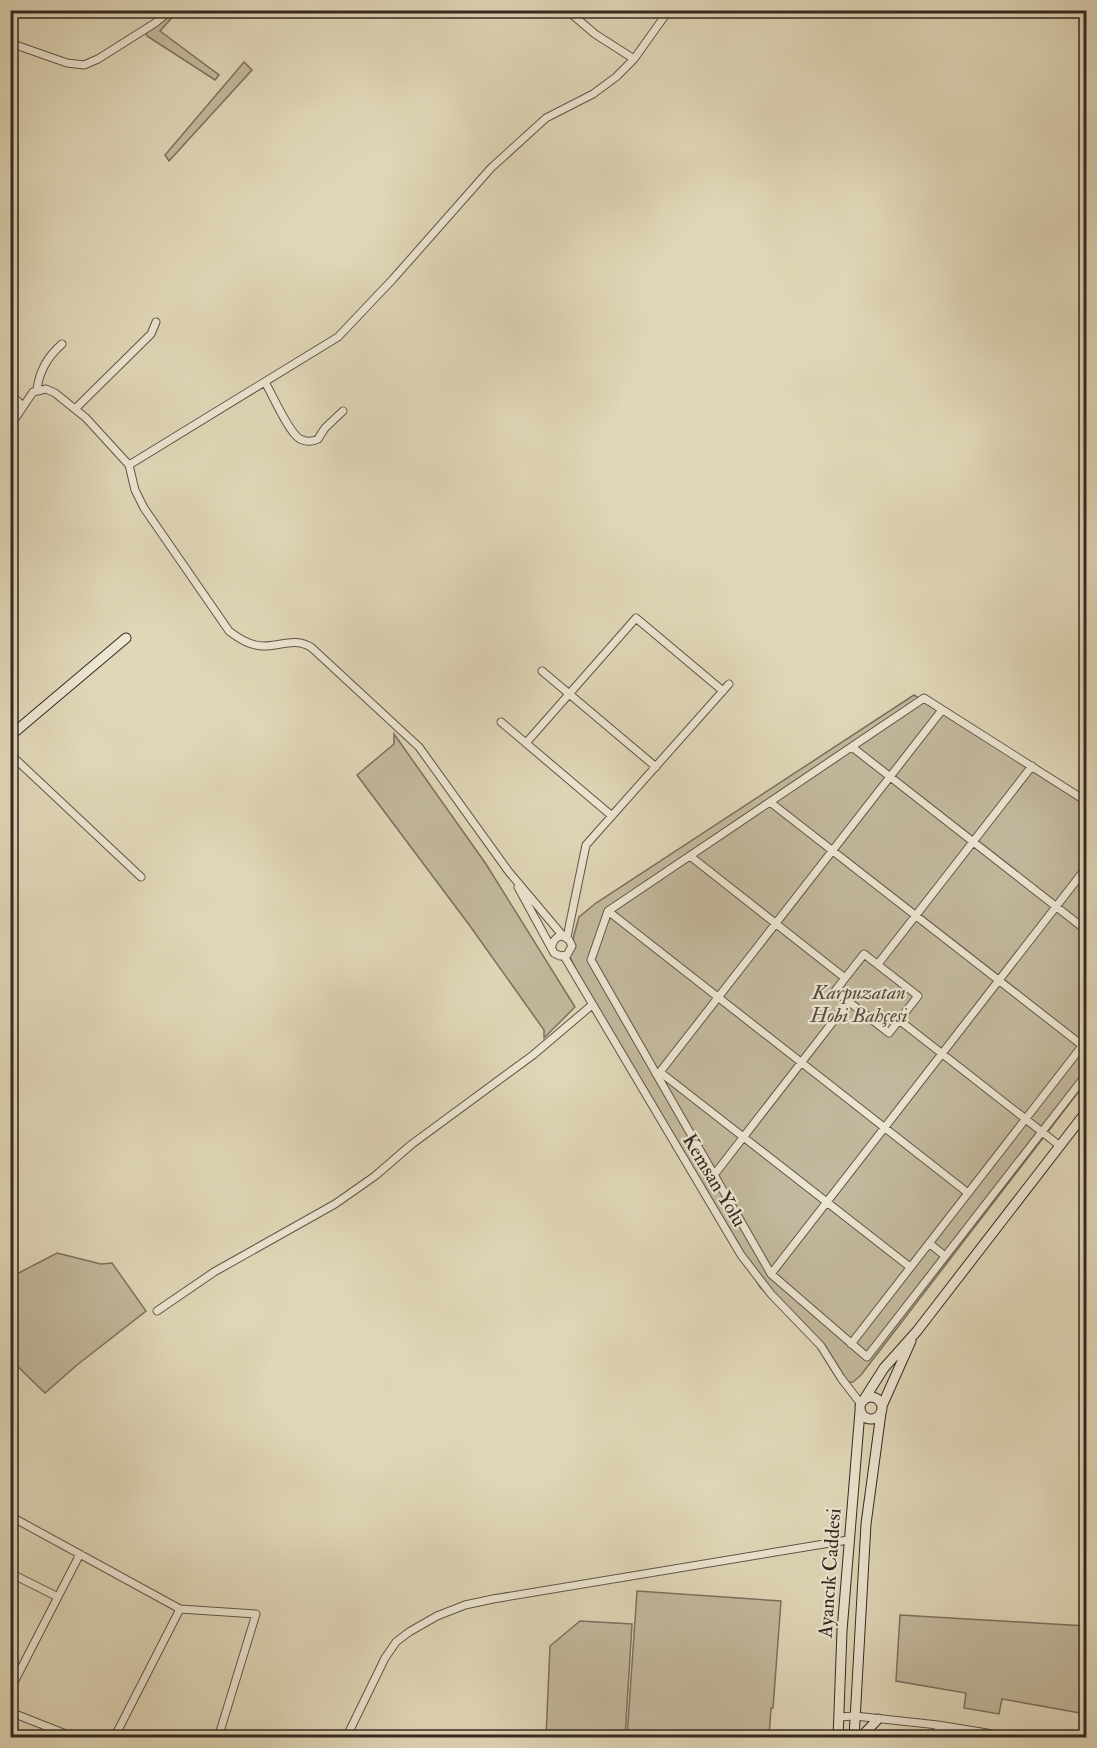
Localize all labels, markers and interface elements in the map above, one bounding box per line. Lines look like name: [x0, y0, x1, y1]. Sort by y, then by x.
park label: Karpuzatan Hobi Bahçesi: [809, 980, 908, 1028]
street label: Kemsan Yolu: [677, 1129, 752, 1231]
street label: Ayancık Caddesi: [812, 1507, 846, 1640]

